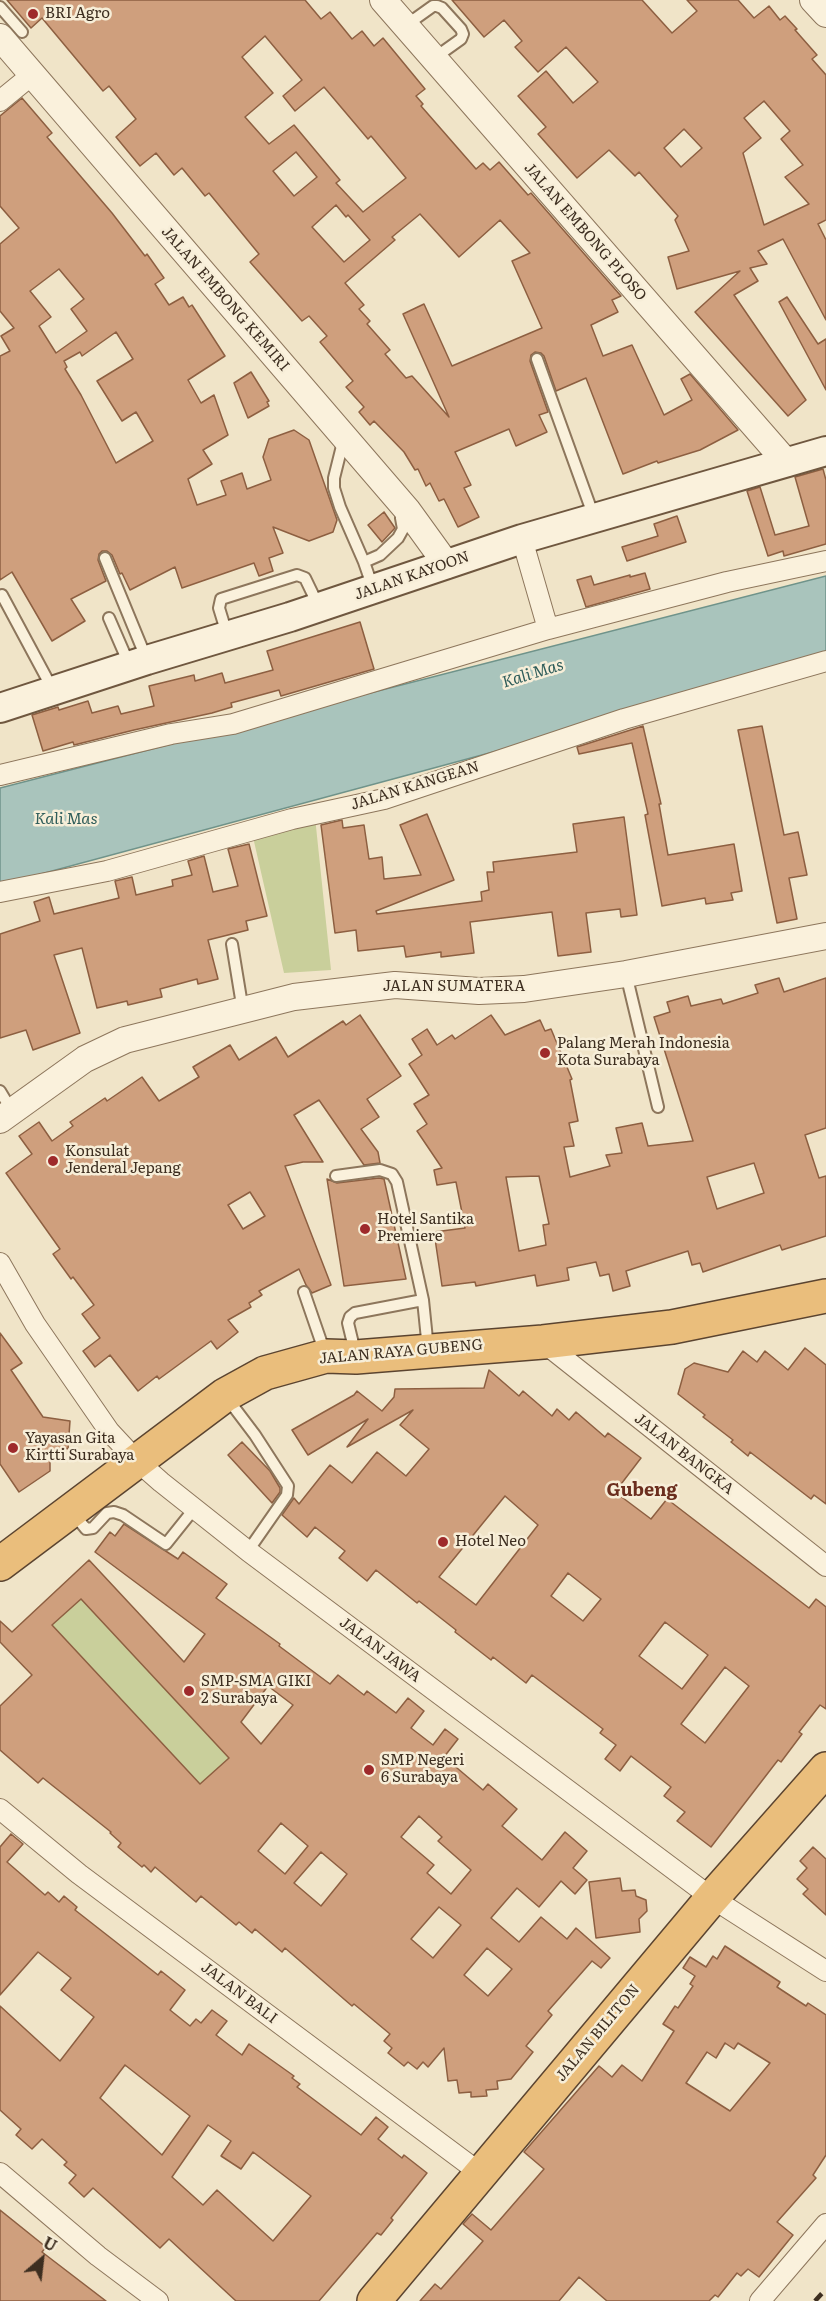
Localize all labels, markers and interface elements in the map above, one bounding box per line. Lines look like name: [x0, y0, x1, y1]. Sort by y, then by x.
place label: BRI Agro: [45, 5, 110, 23]
marker: BRI Agro: [26, 7, 40, 21]
street label: JALAN EMBONG PLOSO: [520, 159, 650, 305]
street label: JALAN EMBONG KEMIRI: [157, 223, 293, 375]
street label: JALAN KAYOON: [352, 548, 472, 604]
water label: Kali Mas: [500, 656, 566, 692]
street label: JALAN KANGEAN: [349, 758, 481, 814]
water label: Kali Mas: [35, 809, 97, 829]
street label: JALAN SUMATERA: [383, 978, 525, 996]
place label: Palang Merah Indonesia Kota Surabaya: [557, 1035, 730, 1070]
marker: Palang Merah Indonesia Kota Surabaya: [538, 1046, 552, 1060]
place label: Konsulat Jenderal Jepang: [65, 1143, 181, 1178]
marker: Konsulat Jenderal Jepang: [46, 1154, 60, 1168]
place label: Hotel Santika Premiere: [377, 1211, 474, 1246]
marker: Hotel Santika Premiere: [358, 1222, 372, 1236]
street label: JALAN RAYA GUBENG: [318, 1336, 484, 1368]
street label: JALAN BANGKA: [631, 1410, 737, 1498]
place label: Yayasan Gita Kirtti Surabaya: [25, 1430, 134, 1465]
marker: Yayasan Gita Kirtti Surabaya: [6, 1441, 20, 1455]
district label: Gubeng: [607, 1480, 677, 1502]
place label: Hotel Neo: [455, 1533, 526, 1551]
marker: Hotel Neo: [436, 1535, 450, 1549]
street label: JALAN JAWA: [336, 1614, 424, 1686]
place label: SMP-SMA GIKI 2 Surabaya: [201, 1673, 311, 1708]
marker: SMP-SMA GIKI 2 Surabaya: [182, 1684, 196, 1698]
place label: SMP Negeri 6 Surabaya: [381, 1752, 464, 1787]
marker: SMP Negeri 6 Surabaya: [362, 1763, 376, 1777]
street label: JALAN BALI: [197, 1958, 281, 2028]
street label: JALAN BILITON: [552, 1981, 644, 2085]
north arrow: [12, 2229, 72, 2289]
text: U: [39, 2230, 62, 2257]

